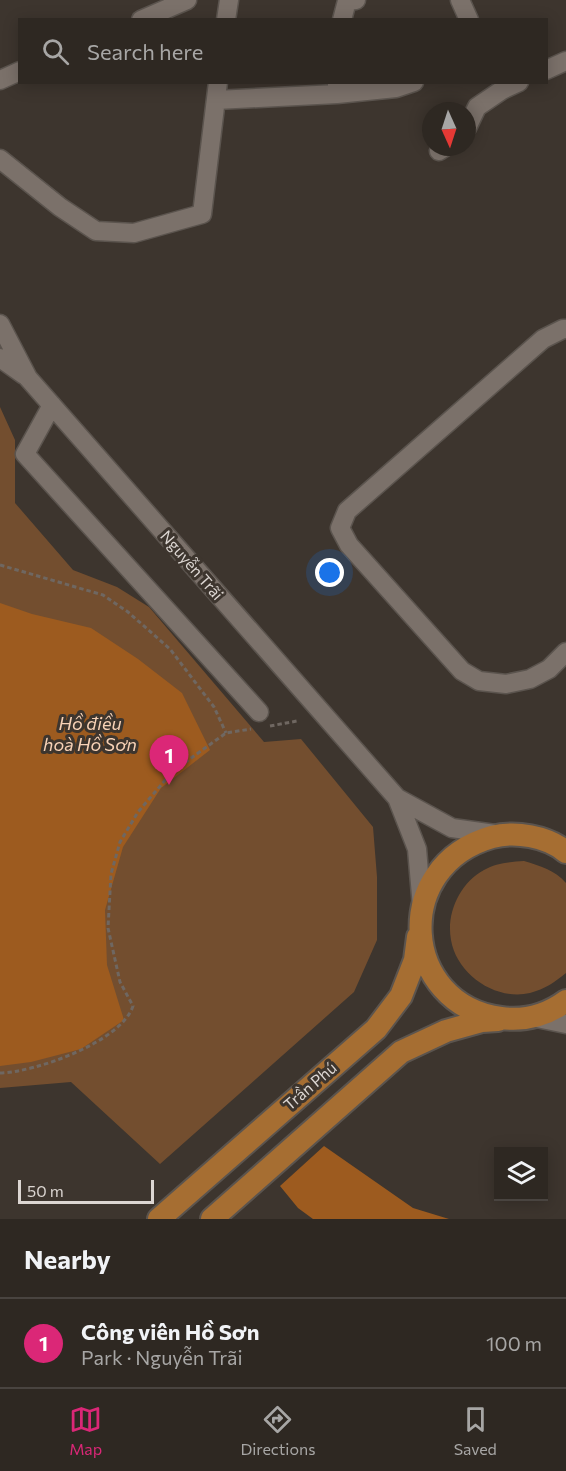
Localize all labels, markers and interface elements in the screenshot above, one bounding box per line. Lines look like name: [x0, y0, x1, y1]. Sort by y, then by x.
search box: [18, 18, 548, 84]
icon: search: [39, 35, 72, 68]
text: Search here: [87, 38, 203, 65]
north arrow: [422, 102, 476, 156]
street label: Nguyễn Trãi: [157, 526, 228, 603]
your location: [315, 558, 344, 587]
water label: Hồ điều hoà Hồ Sơn: [43, 712, 137, 755]
pin: 1: [150, 736, 188, 785]
street label: Trần Phú: [279, 1058, 340, 1114]
map controls: [494, 1147, 548, 1201]
button: layers: [494, 1147, 548, 1201]
scale bar: [18, 1177, 154, 1204]
text: 50 m: [27, 1181, 64, 1200]
text: Nearby: [24, 1243, 111, 1274]
text: Công viên Hồ Sơn: [81, 1318, 259, 1345]
text: 1: [39, 1331, 48, 1355]
text: 100 m: [486, 1331, 542, 1355]
text: Park · Nguyễn Trãi: [81, 1345, 243, 1369]
tab: Map: [69, 1403, 102, 1458]
tab: Directions: [240, 1403, 315, 1458]
tab: Saved: [454, 1403, 497, 1458]

